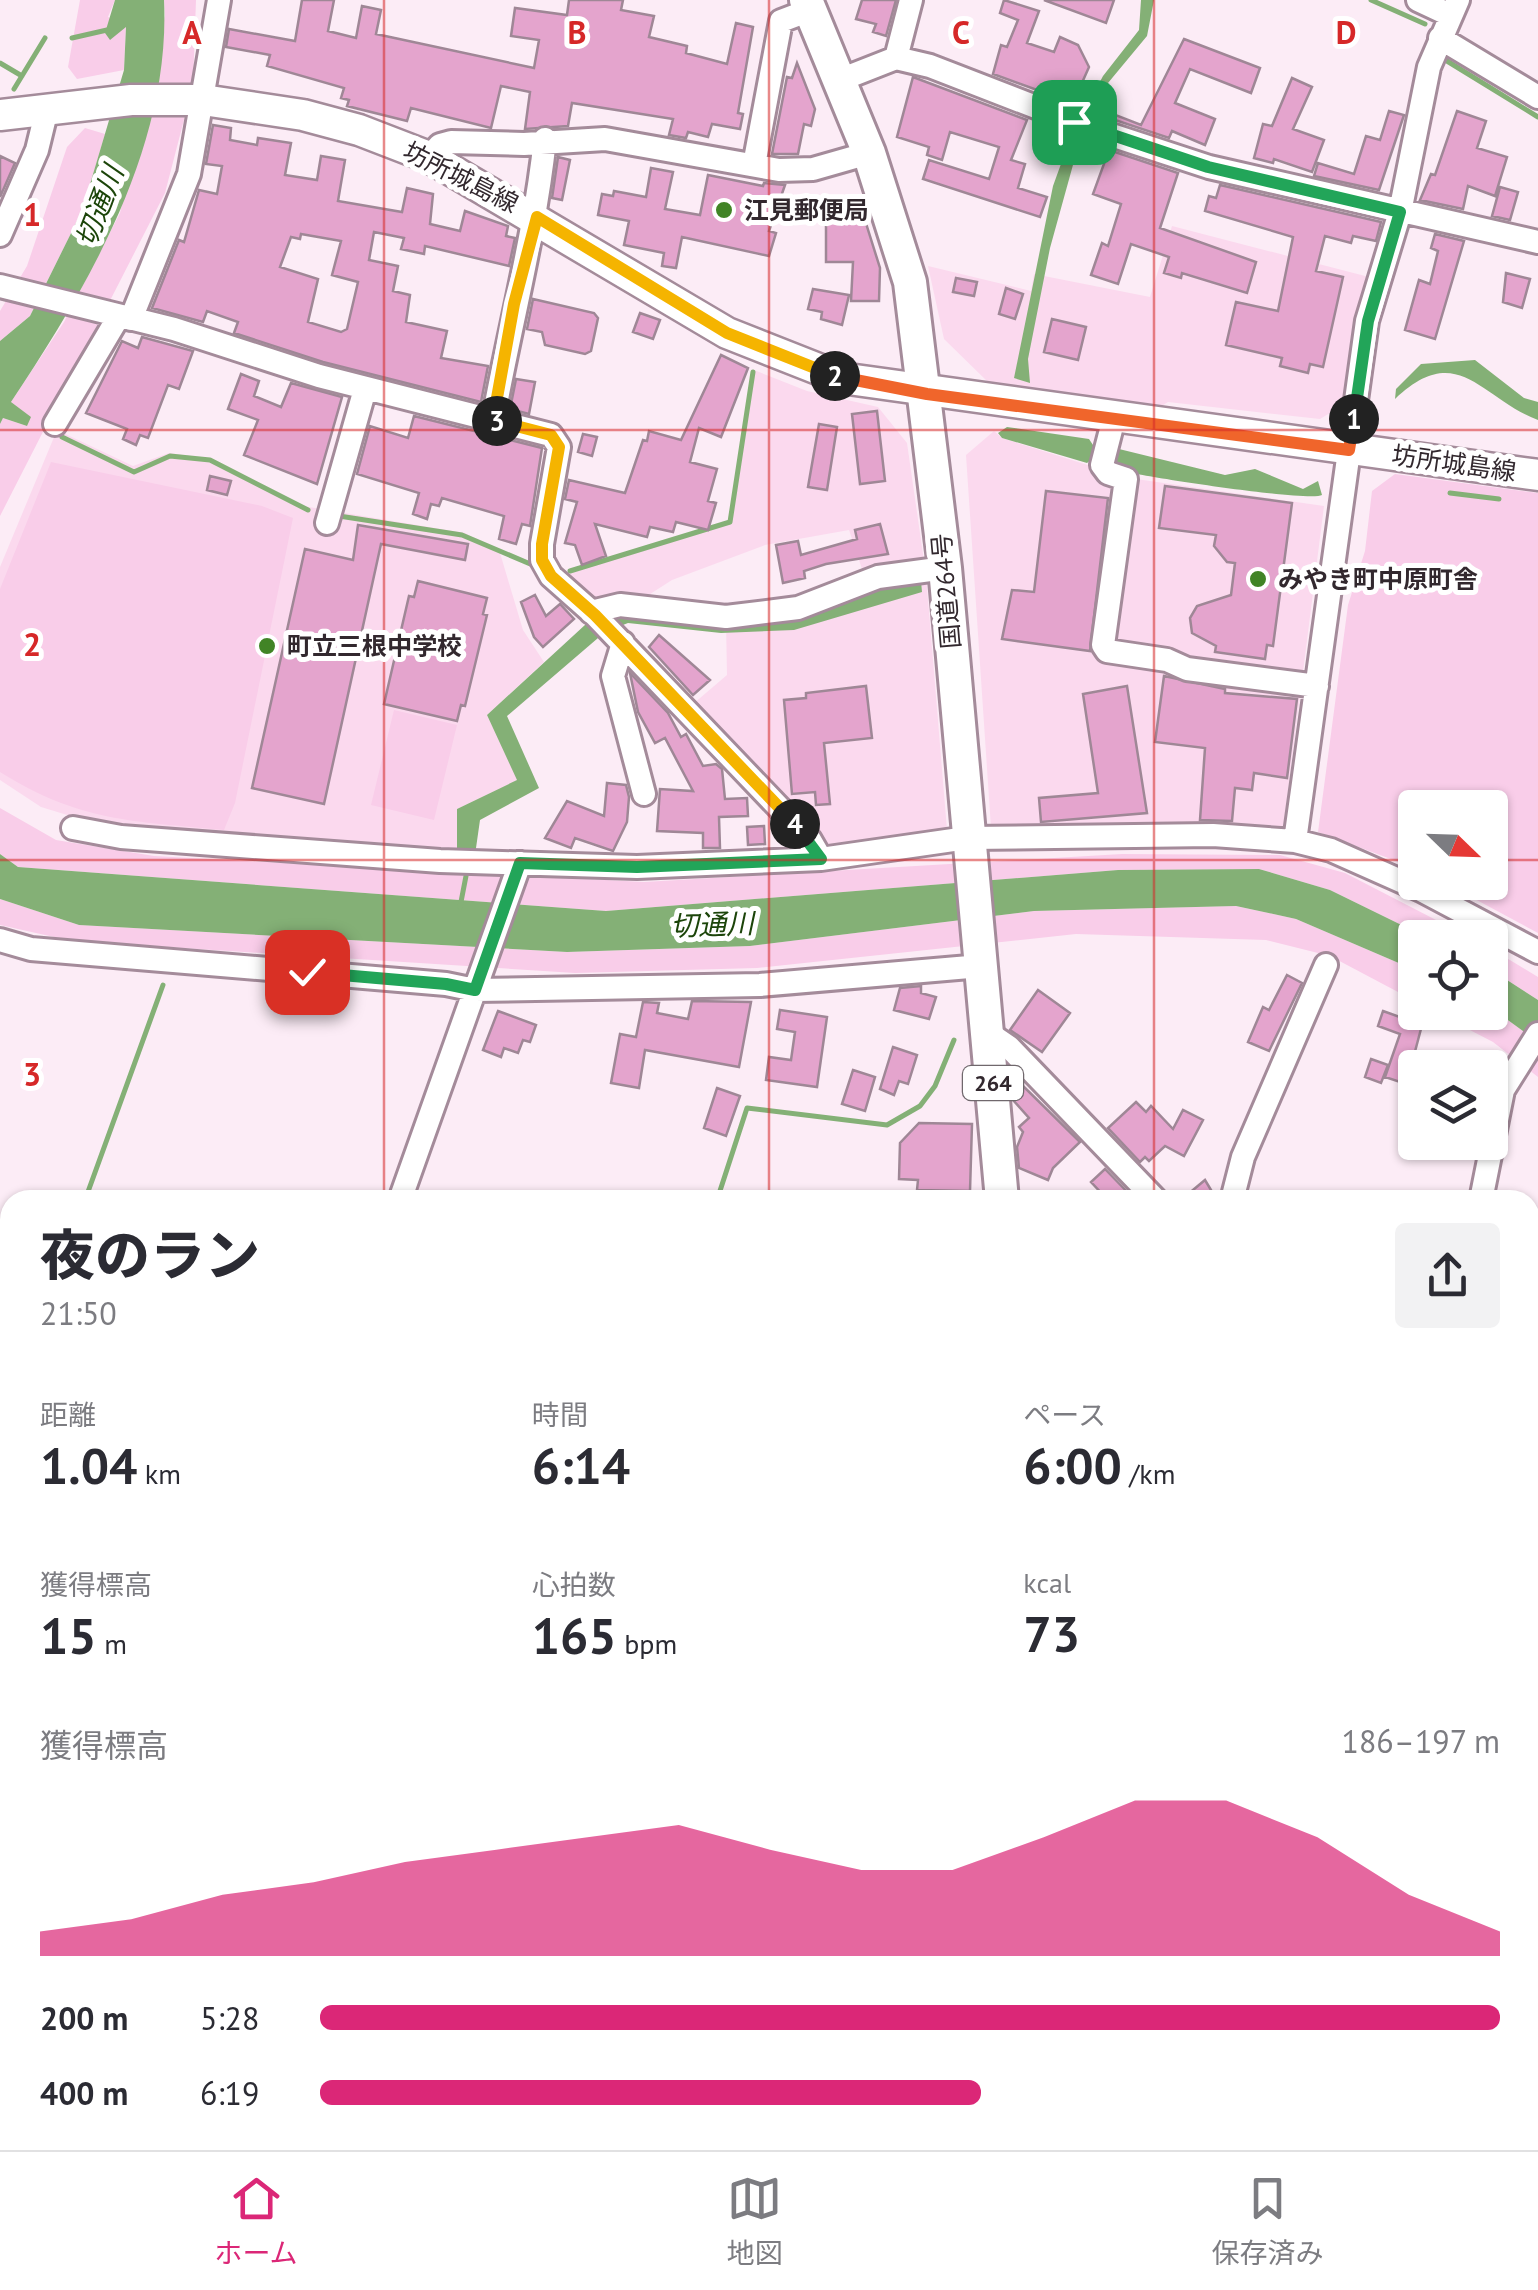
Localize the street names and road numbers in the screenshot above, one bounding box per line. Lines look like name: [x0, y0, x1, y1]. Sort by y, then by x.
street label: 坊所城島線: [398, 134, 524, 220]
street label: 坊所城島線: [1390, 438, 1518, 488]
street label: 国道264号: [925, 532, 967, 650]
road number: 264: [963, 1066, 1023, 1100]

